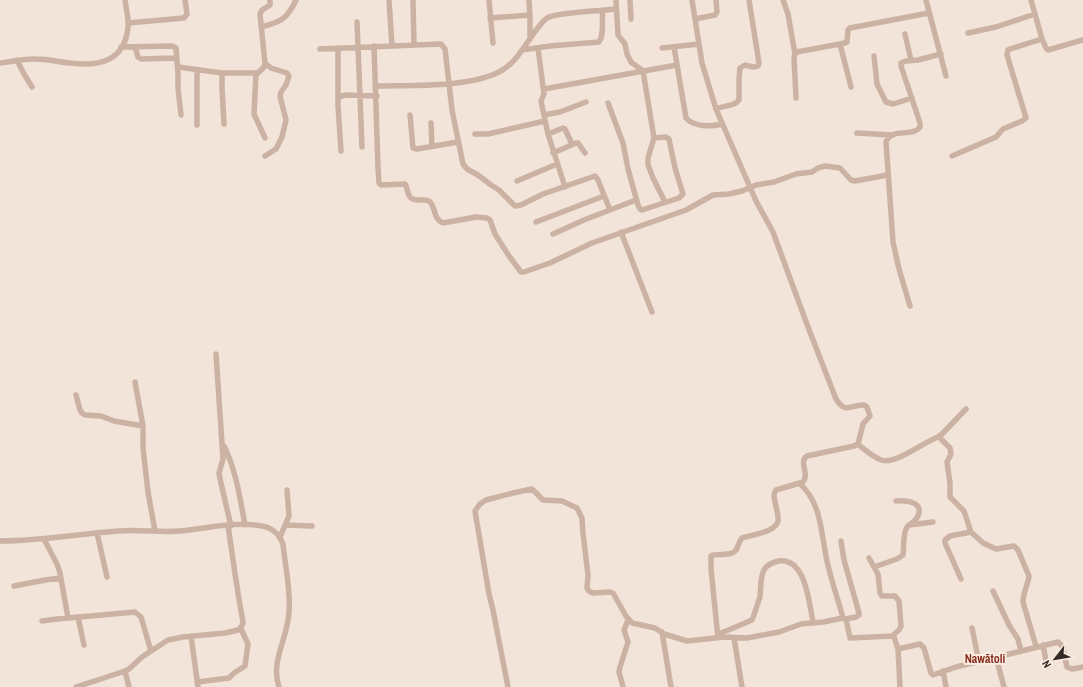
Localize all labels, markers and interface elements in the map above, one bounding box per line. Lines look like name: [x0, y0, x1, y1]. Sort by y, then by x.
north arrow: [1035, 639, 1075, 679]
district label: Nawātoli: [965, 651, 1005, 667]
text: N: [1039, 658, 1054, 671]

